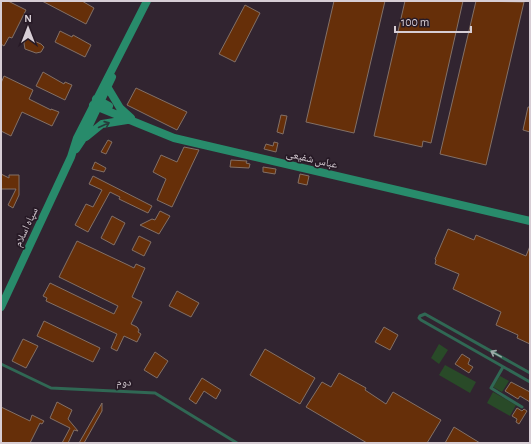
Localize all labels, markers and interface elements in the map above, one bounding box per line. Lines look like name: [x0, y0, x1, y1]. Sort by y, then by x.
north arrow: [8, 8, 48, 48]
scale bar: [395, 8, 471, 34]
text: N: [24, 13, 32, 24]
text: 100 m: [401, 16, 429, 28]
one-way arrow: [97, 120, 109, 128]
street label: عباس شفیعی: [285, 148, 339, 171]
street label: سپاه اسلام: [12, 206, 41, 249]
one-way arrow: [490, 350, 502, 357]
street label: دوم: [116, 376, 132, 389]

